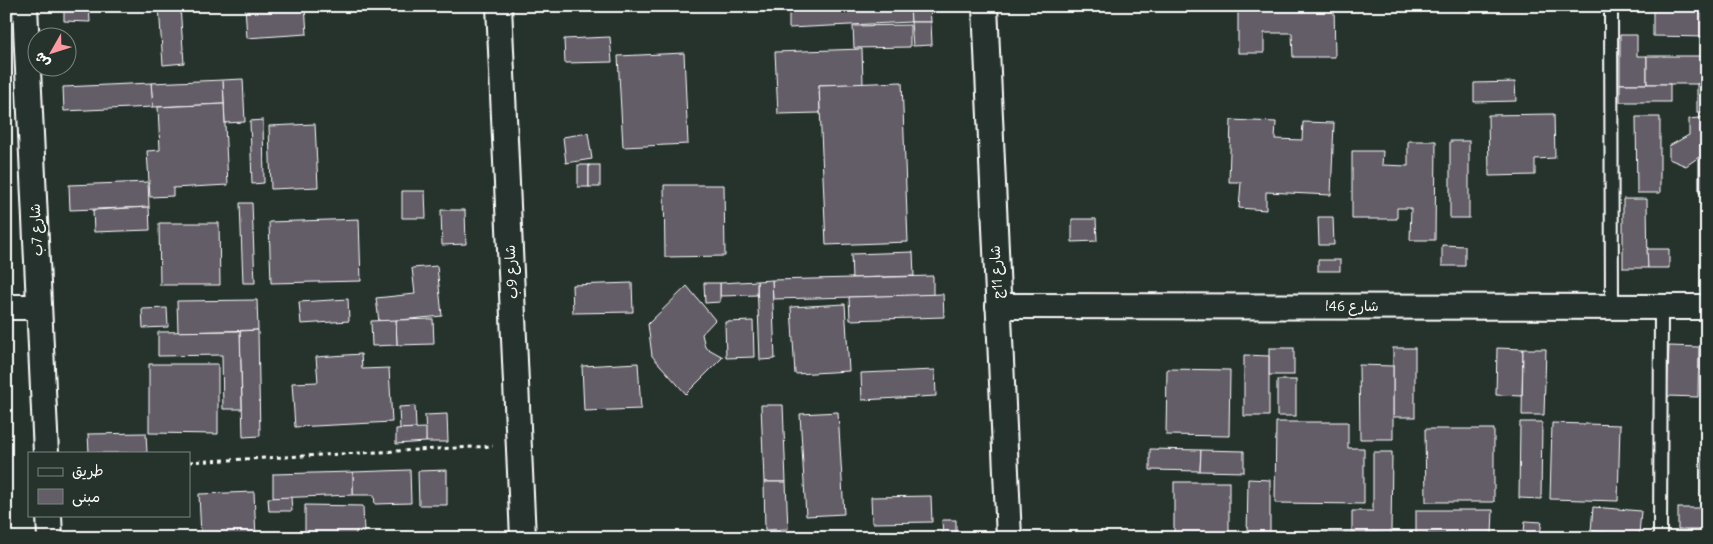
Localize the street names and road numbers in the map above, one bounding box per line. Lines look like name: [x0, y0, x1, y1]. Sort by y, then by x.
street label: شارع 7ب: [26, 203, 47, 257]
street label: شارع 9ب: [501, 245, 522, 299]
street label: شارع 11ج: [986, 245, 1007, 299]
street label: شارع 46ا: [1325, 297, 1379, 316]

